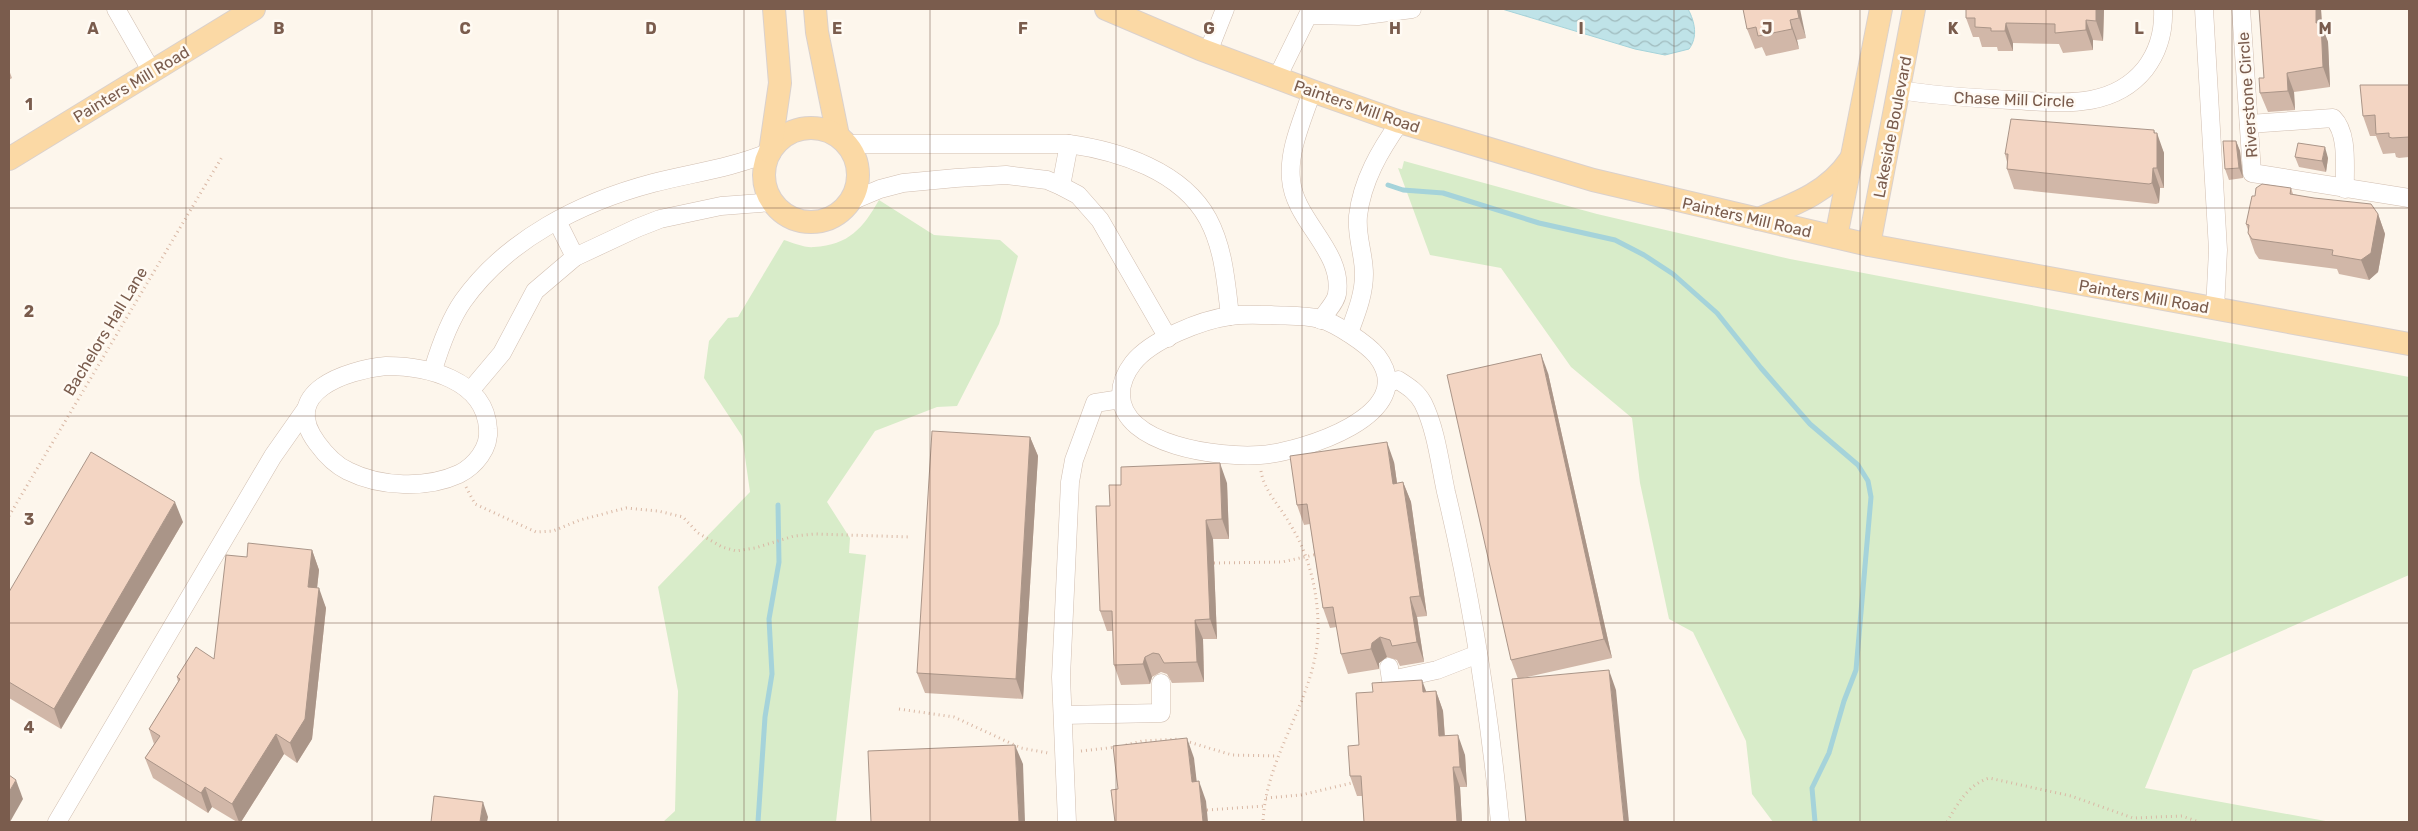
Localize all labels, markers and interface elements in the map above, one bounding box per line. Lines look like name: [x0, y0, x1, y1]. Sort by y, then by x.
text: A: [87, 19, 99, 38]
text: B: [273, 19, 285, 38]
text: C: [459, 19, 471, 38]
text: D: [645, 19, 657, 38]
text: E: [832, 19, 842, 38]
text: F: [1018, 19, 1028, 38]
text: G: [1203, 19, 1215, 38]
text: H: [1389, 19, 1401, 38]
text: I: [1578, 19, 1584, 38]
text: J: [1762, 19, 1772, 38]
text: K: [1948, 19, 1959, 38]
text: L: [2134, 19, 2144, 38]
text: M: [2318, 19, 2332, 38]
street label: Riverstone Circle: [2234, 31, 2261, 159]
street label: Painters Mill Road: [70, 42, 193, 127]
street label: Lakeside Boulevard: [1869, 55, 1916, 200]
street label: Painters Mill Road: [1291, 76, 1422, 137]
street label: Chase Mill Circle: [1953, 88, 2075, 111]
text: 1: [25, 95, 33, 114]
street label: Painters Mill Road: [1680, 193, 1813, 242]
street label: Bachelors Hall Lane: [59, 263, 151, 399]
street label: Painters Mill Road: [2077, 276, 2211, 317]
text: 2: [24, 302, 34, 321]
text: 3: [24, 510, 34, 529]
text: 4: [24, 718, 35, 737]

